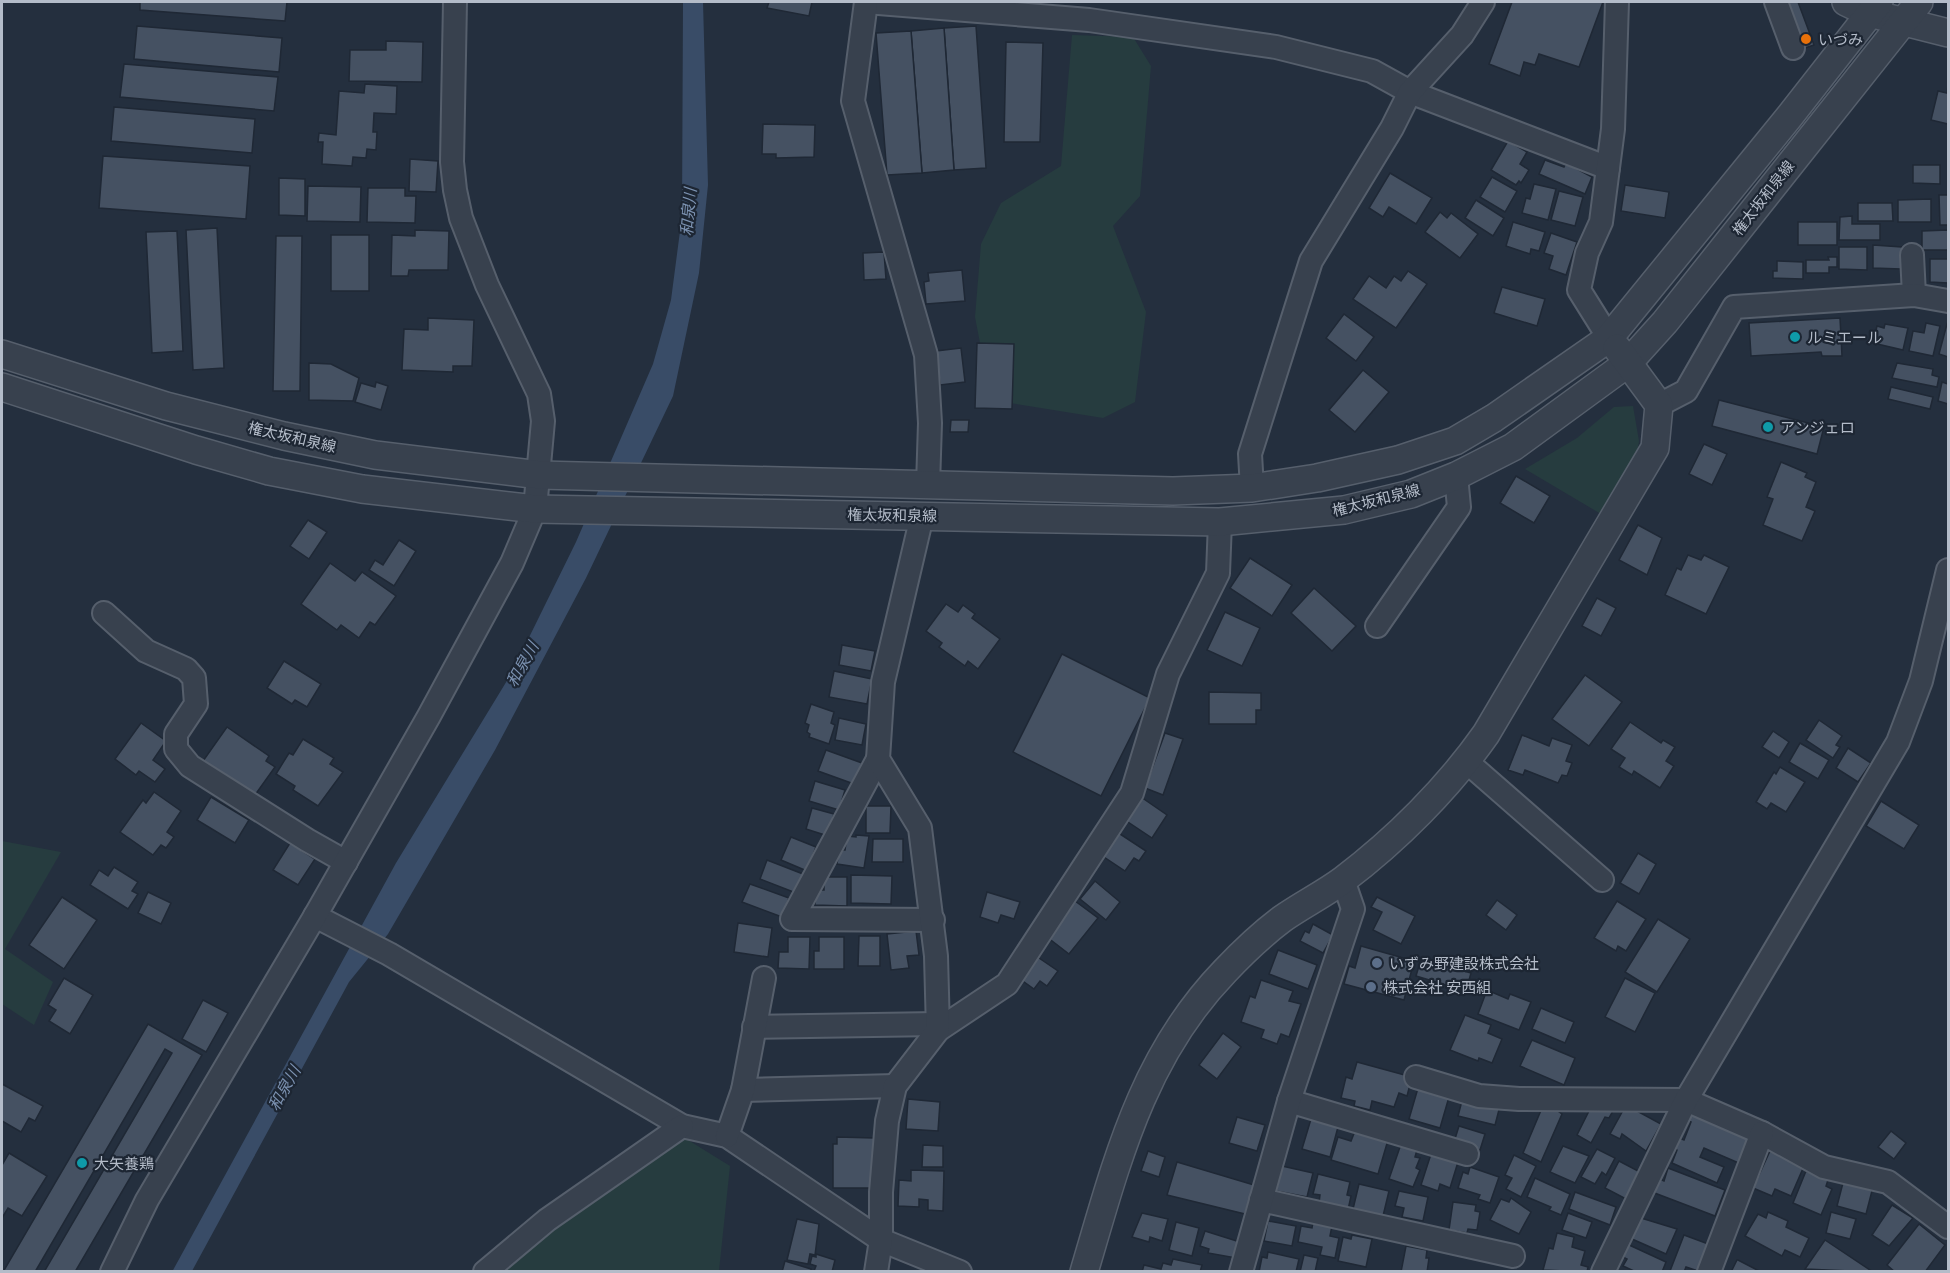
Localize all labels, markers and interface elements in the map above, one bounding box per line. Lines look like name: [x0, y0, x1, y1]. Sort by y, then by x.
place label: いづみ: [1818, 30, 1863, 49]
marker: いづみ: [1799, 32, 1813, 46]
street label: 権太坂和泉線: [1728, 157, 1798, 239]
water label: 和泉川: [676, 185, 700, 237]
place label: ルミエール: [1807, 328, 1882, 347]
marker: ルミエール: [1788, 330, 1802, 344]
street label: 権太坂和泉線: [246, 418, 338, 456]
place label: アンジェロ: [1780, 418, 1854, 437]
marker: アンジェロ: [1761, 420, 1775, 434]
street label: 権太坂和泉線: [1330, 480, 1422, 520]
street label: 権太坂和泉線: [847, 505, 937, 525]
water label: 和泉川: [502, 636, 543, 690]
place label: いずみ野建設株式会社: [1389, 954, 1539, 973]
marker: いずみ野建設株式会社: [1370, 956, 1384, 970]
place label: 株式会社 安西組: [1383, 978, 1491, 997]
marker: 株式会社 安西組: [1364, 980, 1378, 994]
water label: 和泉川: [264, 1060, 305, 1114]
place label: 大矢養鶏: [94, 1154, 154, 1173]
marker: 大矢養鶏: [75, 1156, 89, 1170]

